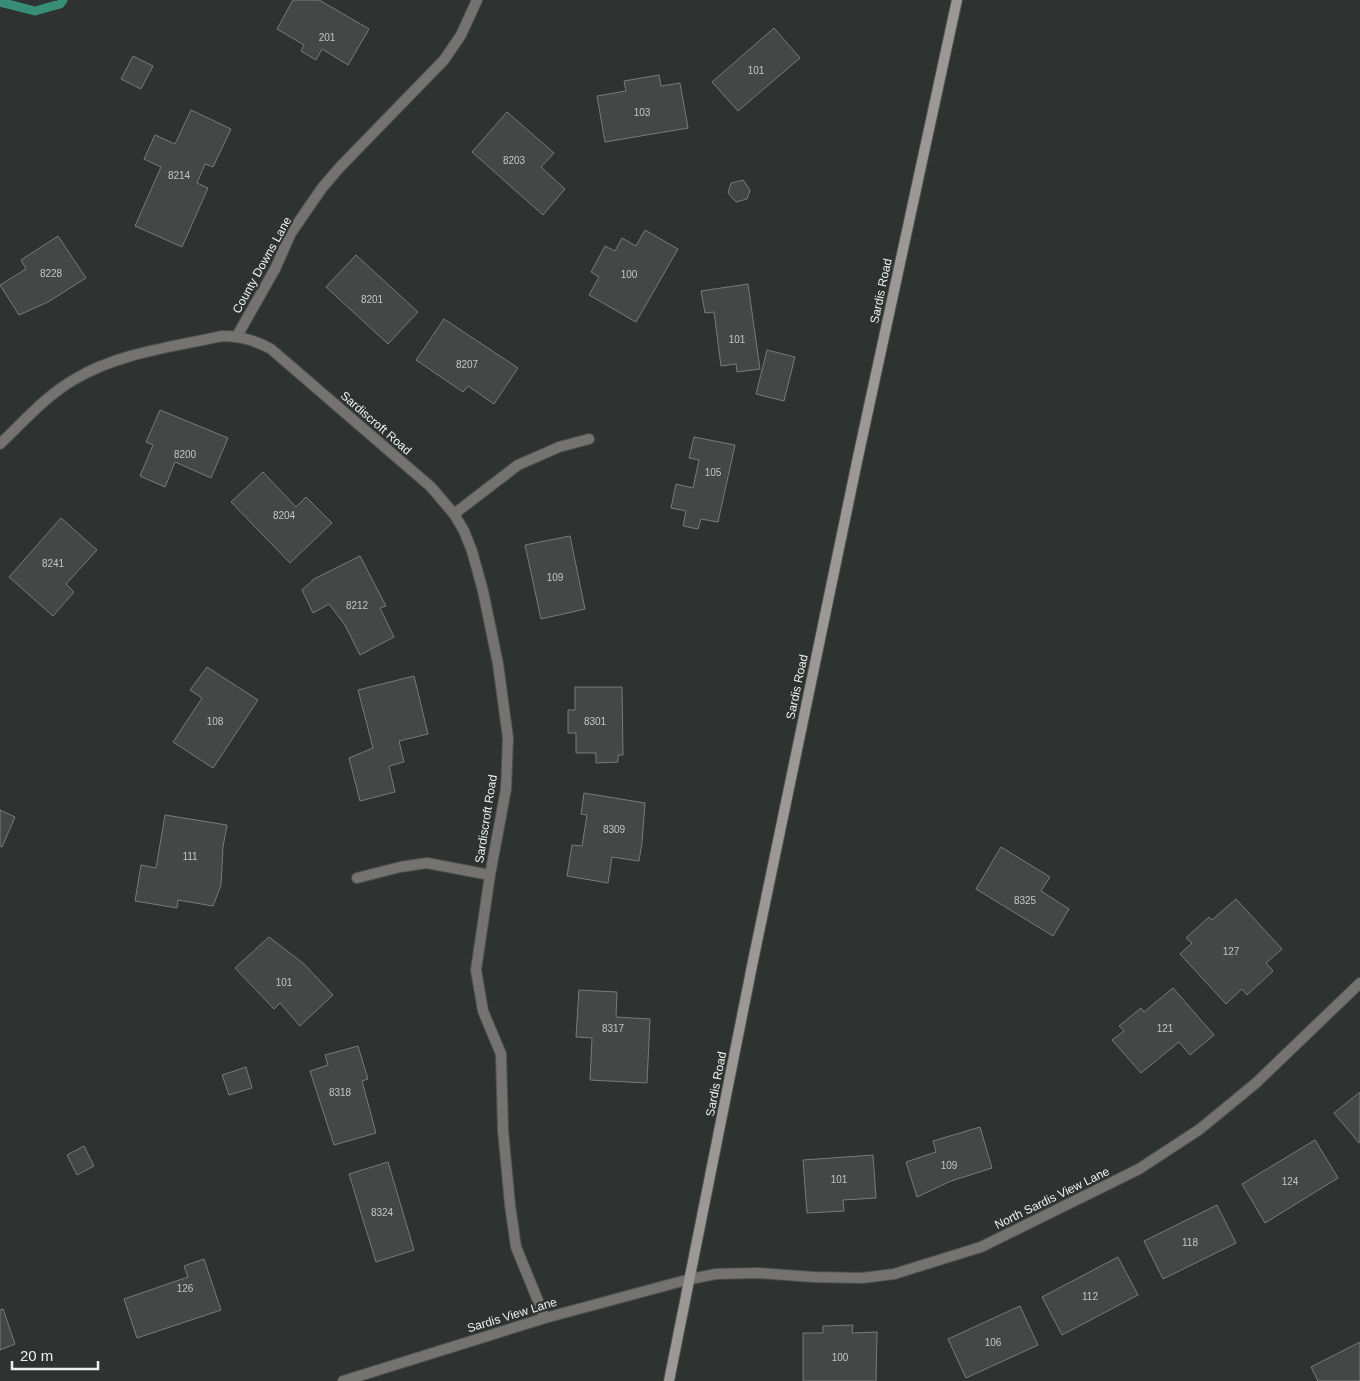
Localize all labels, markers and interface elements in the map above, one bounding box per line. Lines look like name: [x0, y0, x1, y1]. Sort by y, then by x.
house number: 201: [319, 32, 336, 43]
house number: 101: [748, 65, 765, 76]
house number: 103: [634, 107, 651, 118]
house number: 8203: [503, 155, 526, 166]
house number: 8214: [168, 170, 191, 181]
street label: County Downs Lane: [230, 214, 294, 316]
street label: Sardis Road: [867, 257, 895, 325]
house number: 8228: [40, 268, 63, 279]
house number: 100: [621, 269, 638, 280]
house number: 8201: [361, 294, 384, 305]
house number: 101: [729, 334, 746, 345]
house number: 8207: [456, 359, 479, 370]
street label: Sardiscroft Road: [338, 388, 414, 458]
house number: 8200: [174, 449, 197, 460]
house number: 105: [705, 467, 722, 478]
house number: 8204: [273, 510, 296, 521]
house number: 8241: [42, 558, 65, 569]
house number: 109: [547, 572, 564, 583]
house number: 8212: [346, 600, 369, 611]
street label: Sardis Road: [783, 653, 811, 721]
house number: 108: [207, 716, 224, 727]
house number: 8301: [584, 716, 607, 727]
street label: Sardiscroft Road: [472, 774, 500, 864]
house number: 8309: [603, 824, 626, 835]
house number: 111: [182, 851, 198, 862]
house number: 8325: [1014, 895, 1037, 906]
house number: 127: [1223, 946, 1240, 957]
house number: 101: [276, 977, 293, 988]
house number: 8317: [602, 1023, 625, 1034]
house number: 121: [1157, 1023, 1174, 1034]
street label: Sardis Road: [703, 1050, 729, 1118]
house number: 8318: [329, 1087, 352, 1098]
house number: 109: [941, 1160, 958, 1171]
street label: North Sardis View Lane: [992, 1164, 1112, 1232]
house number: 101: [831, 1174, 848, 1185]
house number: 124: [1282, 1176, 1299, 1187]
house number: 8324: [371, 1207, 394, 1218]
house number: 118: [1182, 1237, 1198, 1248]
house number: 126: [177, 1283, 194, 1294]
house number: 112: [1082, 1291, 1098, 1302]
street label: Sardis View Lane: [465, 1295, 559, 1335]
house number: 106: [985, 1337, 1002, 1348]
scale bar: [12, 1338, 99, 1370]
text: 20 m: [20, 1347, 53, 1364]
house number: 100: [832, 1352, 849, 1363]

